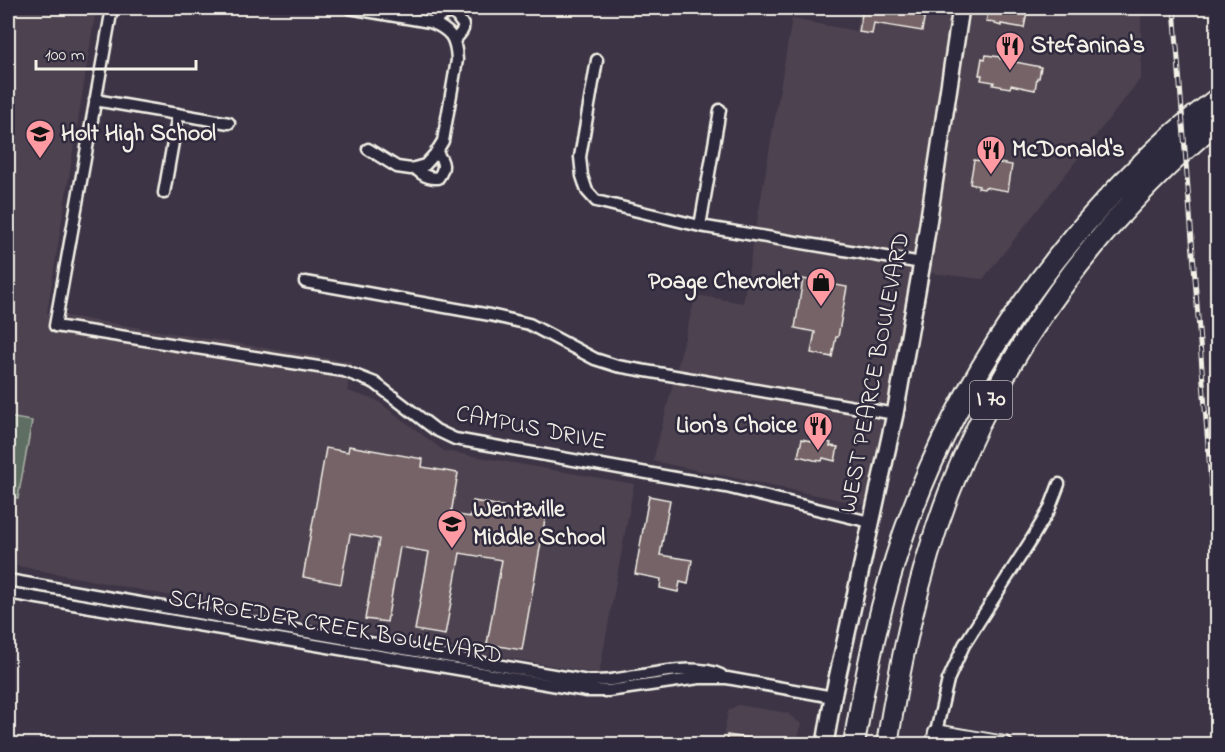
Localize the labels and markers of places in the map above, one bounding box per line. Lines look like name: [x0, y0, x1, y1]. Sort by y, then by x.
place label: Stefanina's: [1031, 29, 1145, 64]
restaurant icon: Stefanina's: [994, 30, 1026, 72]
place label: Holt High School: [61, 117, 216, 153]
school or university icon: Holt High School: [24, 118, 56, 160]
place label: McDonald's: [1012, 133, 1124, 168]
restaurant icon: McDonald's: [975, 134, 1007, 176]
place label: Poage Chevrolet: [648, 265, 801, 301]
shop icon: Poage Chevrolet: [805, 266, 837, 308]
place label: Lion's Choice: [676, 409, 798, 444]
restaurant icon: Lion's Choice: [802, 410, 834, 452]
place label: Wentzville Middle School: [473, 493, 605, 556]
school or university icon: Wentzville Middle School: [436, 508, 468, 550]

